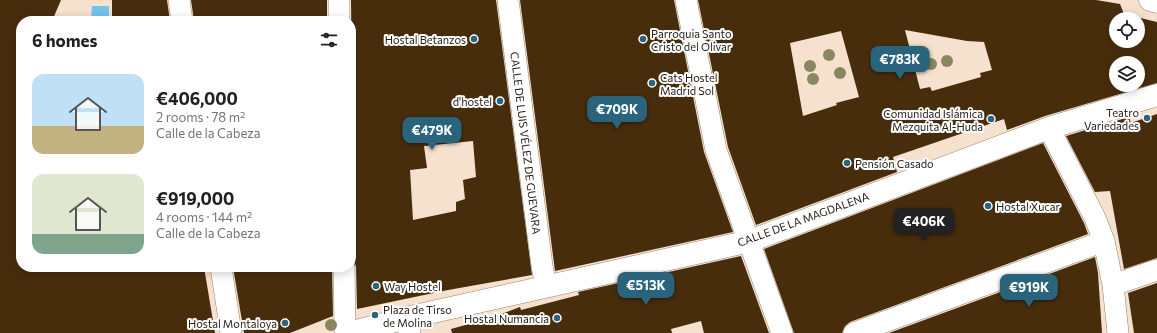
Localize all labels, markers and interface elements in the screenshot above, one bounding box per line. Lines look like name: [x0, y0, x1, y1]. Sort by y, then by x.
map controls: [1109, 12, 1145, 92]
button: locate: [1109, 12, 1145, 48]
place label: Parroquia Santo Cristo del Olivar: [651, 27, 732, 53]
icon: filters: [318, 29, 340, 51]
text: 6 homes: [32, 30, 97, 51]
place label: Hostal Betanzos: [385, 33, 466, 46]
marker: Hostal Betanzos: [469, 34, 479, 44]
marker: Parroquia Santo Cristo del Olivar: [638, 34, 648, 44]
pin: €783K: [872, 46, 928, 80]
street label: CALLE DE LUIS VÉLEZ DE GUEVARA: [508, 51, 545, 236]
text: €783K: [880, 51, 920, 67]
button: layers: [1109, 56, 1145, 92]
place label: Cats Hostel Madrid Sol: [660, 71, 718, 97]
marker: Cats Hostel Madrid Sol: [647, 78, 657, 88]
text: €406,000: [156, 88, 238, 109]
icon: home: [64, 90, 112, 138]
place label: d'hostel: [453, 95, 492, 108]
marker: d'hostel: [495, 96, 505, 106]
pin: €709K: [589, 96, 645, 130]
text: €709K: [596, 101, 638, 117]
place label: Teatro Variedades: [1084, 106, 1139, 132]
place label: Comunidad Islámica Mezquita Al-Huda: [883, 107, 983, 133]
text: 2 rooms · 78 m²: [156, 109, 245, 125]
marker: Teatro Variedades: [1142, 113, 1152, 123]
marker: Comunidad Islámica Mezquita Al-Huda: [986, 114, 996, 124]
pin: €479K: [404, 117, 460, 151]
text: €479K: [411, 122, 453, 138]
text: Calle de la Cabeza: [156, 125, 261, 141]
place label: Pensión Casado: [855, 157, 934, 170]
marker: Pensión Casado: [842, 158, 852, 168]
text: €919,000: [156, 188, 234, 209]
street label: CALLE DE LA MAGDALENA: [735, 189, 871, 249]
icon: home: [64, 190, 112, 238]
place label: Hostal Xucar: [996, 200, 1061, 213]
marker: Hostal Xucar: [983, 201, 993, 211]
pin: €406K: [896, 208, 952, 242]
text: 4 rooms · 144 m²: [156, 209, 252, 225]
text: €406K: [903, 213, 945, 229]
text: Calle de la Cabeza: [156, 225, 261, 241]
pin: €513K: [618, 272, 674, 306]
pin: €919K: [1001, 274, 1057, 308]
text: €513K: [626, 277, 666, 293]
text: €919K: [1009, 279, 1049, 295]
place label: Way Hostel: [384, 280, 441, 293]
marker: Way Hostel: [371, 281, 381, 291]
place label: Plaza de Tirso de Molina: [383, 303, 452, 329]
marker: Plaza de Tirso de Molina: [370, 310, 380, 320]
place label: Hostal Numancia: [464, 312, 549, 325]
marker: Hostal Numancia: [552, 313, 562, 323]
place label: Hostal Montaloya: [188, 317, 277, 330]
marker: Hostal Montaloya: [280, 318, 290, 328]

